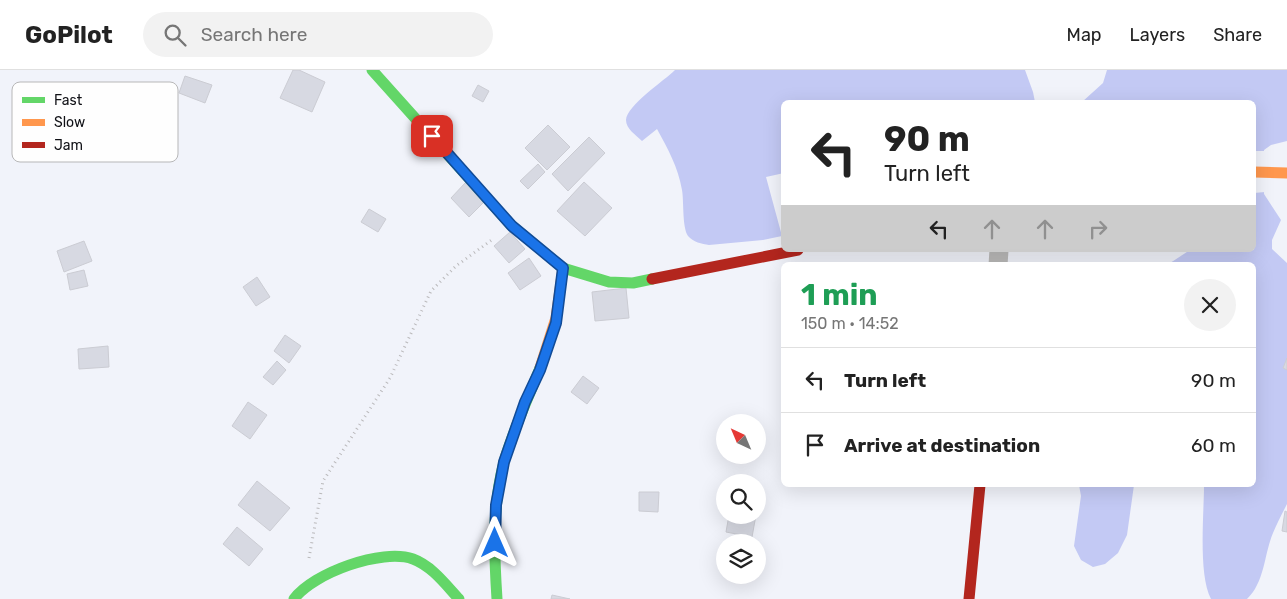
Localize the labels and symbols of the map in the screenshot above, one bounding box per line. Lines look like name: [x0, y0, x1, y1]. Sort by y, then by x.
legend: [12, 82, 178, 162]
text: Fast: [54, 92, 83, 109]
text: Slow: [54, 114, 85, 131]
pin: [411, 115, 453, 157]
text: Jam: [54, 137, 83, 154]
north arrow: [716, 414, 766, 464]
position arrow: [468, 516, 520, 568]

